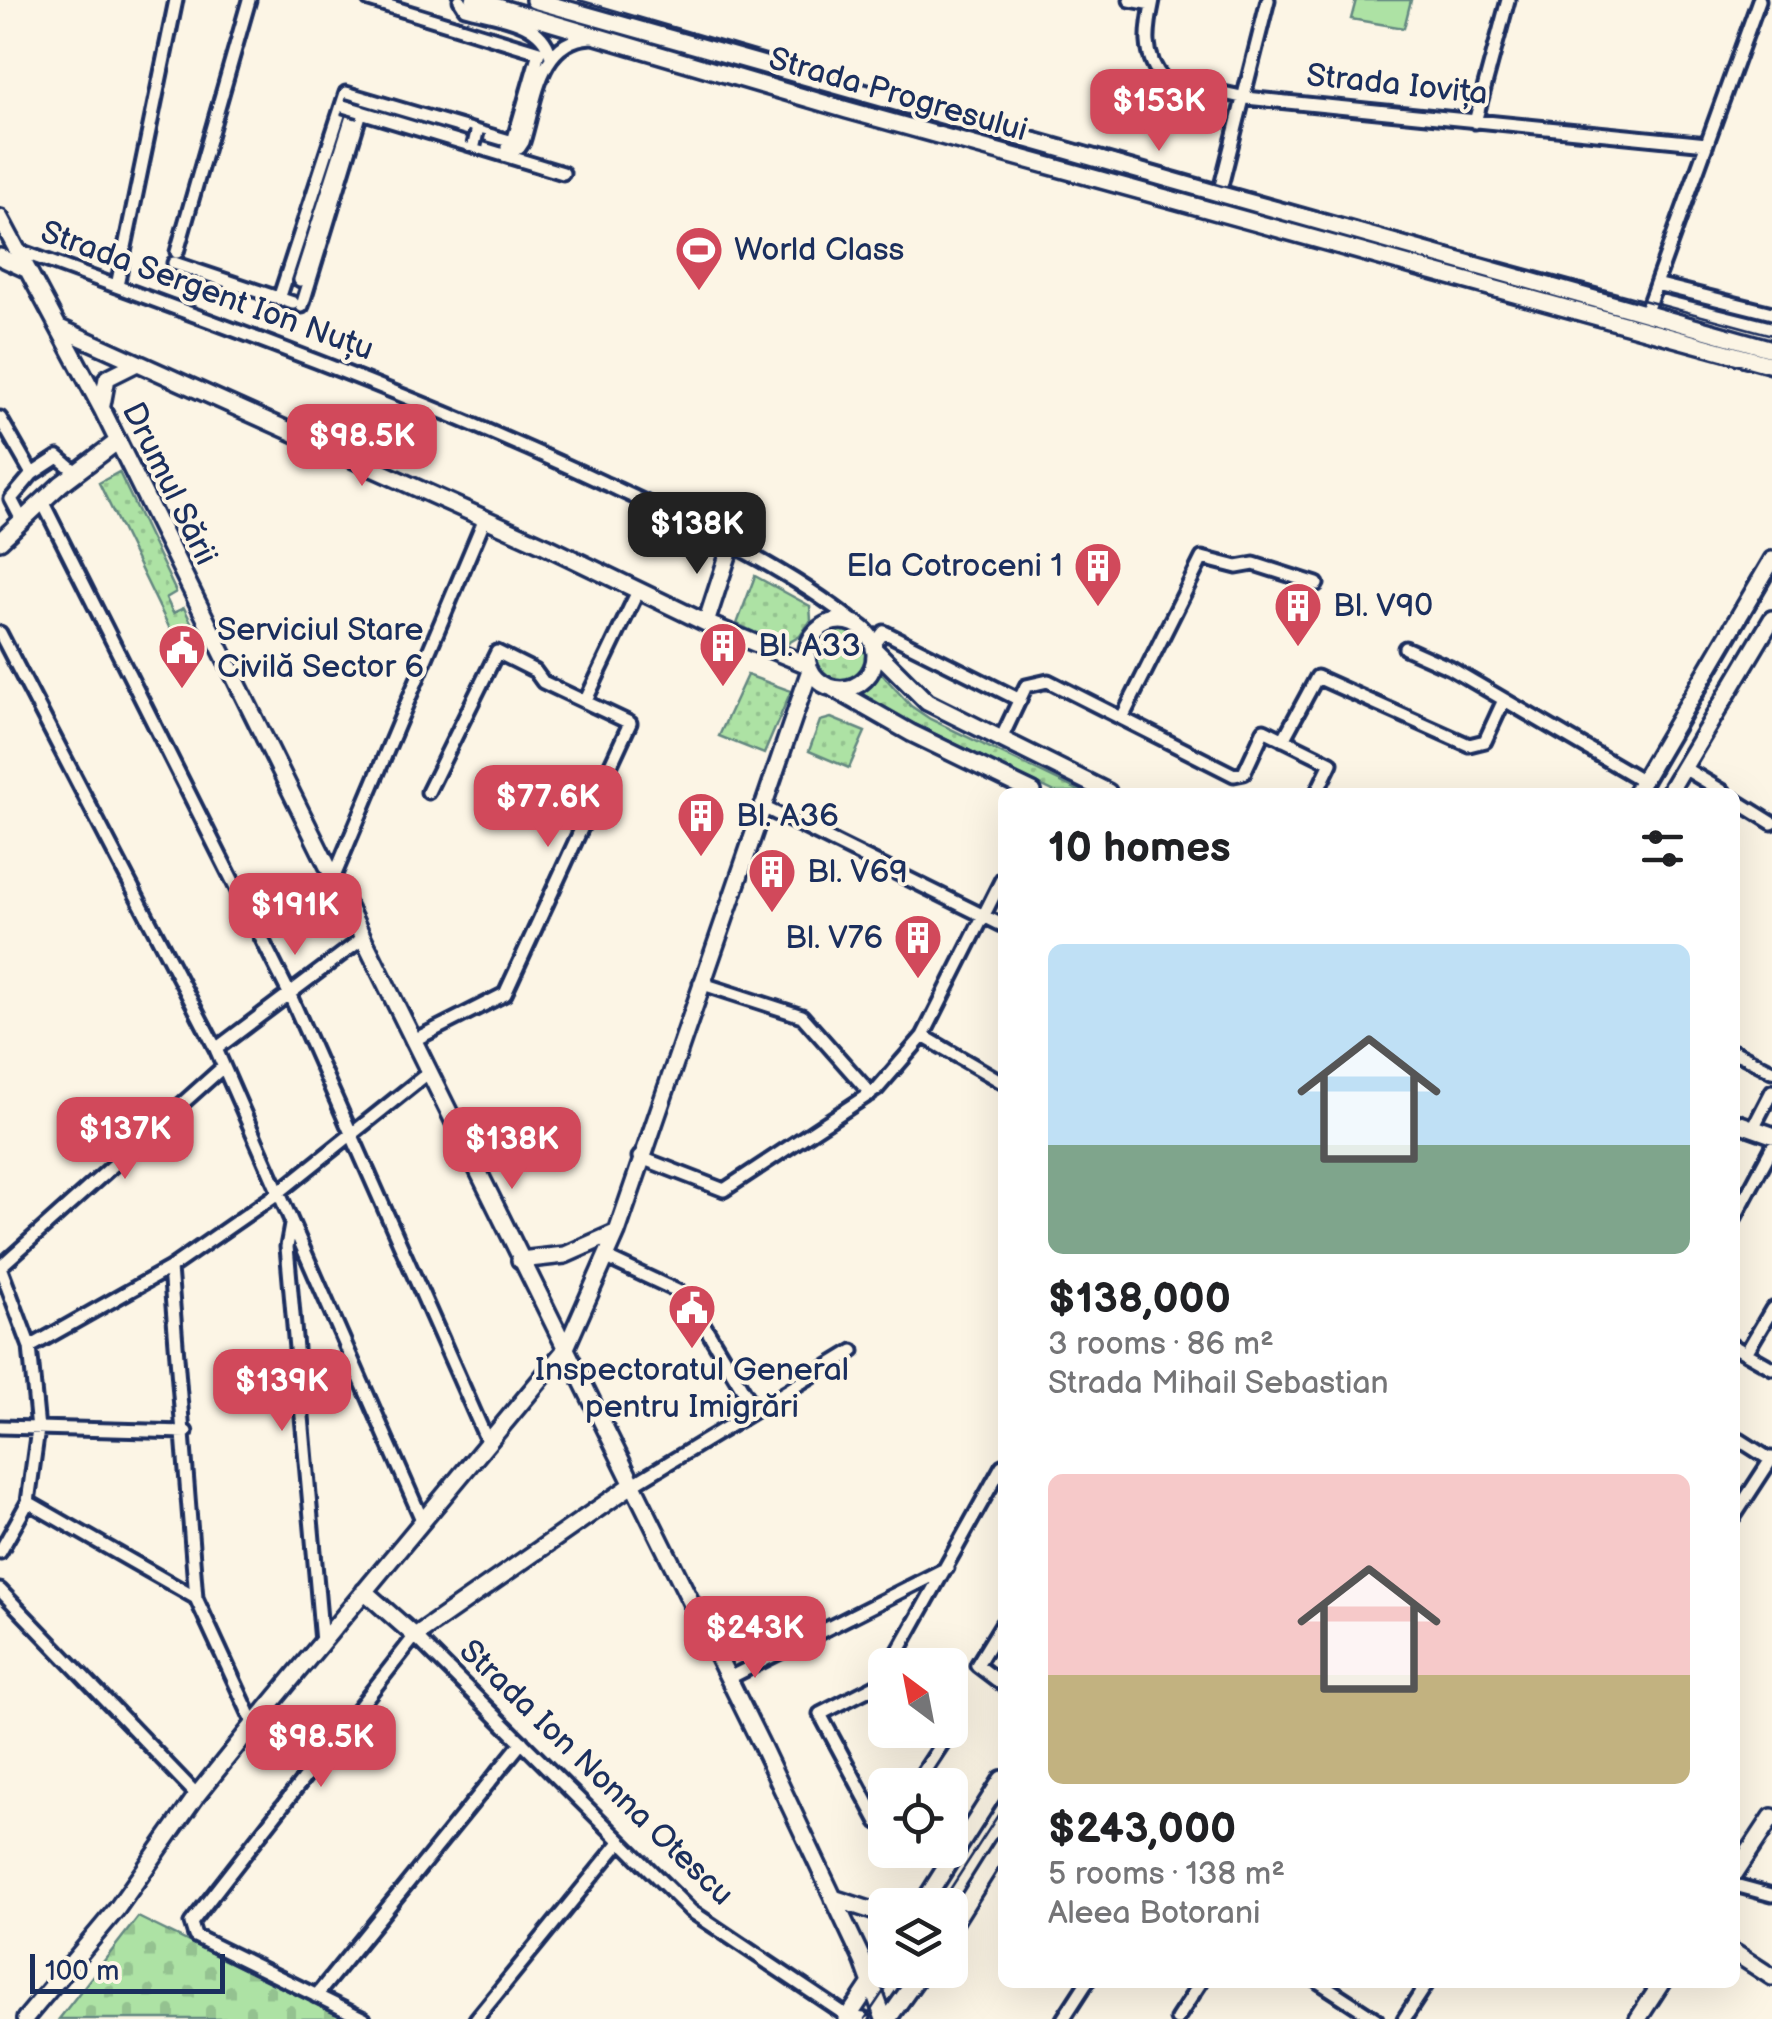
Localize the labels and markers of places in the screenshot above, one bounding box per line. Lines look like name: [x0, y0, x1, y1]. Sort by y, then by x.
pin: $153K: [1089, 69, 1229, 154]
sports icon: World Class: [673, 224, 725, 292]
place label: World Class: [734, 231, 905, 270]
pin: $98.5K: [281, 404, 443, 489]
pin: $138K: [627, 492, 767, 577]
building icon: Ela Cotroceni 1: [1072, 540, 1124, 608]
place label: Ela Cotroceni 1: [846, 547, 1063, 586]
building icon: Bl. V90: [1272, 580, 1324, 648]
place label: Bl. V90: [1333, 587, 1433, 626]
place label: Serviciul Stare Civilă Sector 6: [217, 611, 424, 687]
building icon: Bl. A33: [697, 620, 749, 688]
public building icon: Serviciul Stare Civilă Sector 6: [156, 622, 208, 690]
place label: Bl. A33: [758, 627, 861, 666]
pin: $77.6K: [467, 765, 629, 850]
building icon: Bl. A36: [675, 790, 727, 858]
place label: Bl. A36: [736, 797, 839, 836]
building icon: Bl. V69: [746, 846, 798, 914]
place label: Bl. V69: [807, 853, 908, 892]
pin: $191K: [225, 873, 365, 958]
building icon: Bl. V76: [892, 912, 944, 980]
place label: Bl. V76: [785, 919, 883, 958]
pin: $137K: [55, 1097, 195, 1182]
pin: $138K: [442, 1107, 582, 1192]
public building icon: Inspectoratul General pentru Imigrări: [666, 1282, 718, 1350]
pin: $139K: [212, 1349, 352, 1434]
place label: Inspectoratul General pentru Imigrări: [535, 1351, 849, 1427]
pin: $243K: [685, 1596, 825, 1681]
pin: $98.5K: [240, 1705, 402, 1790]

